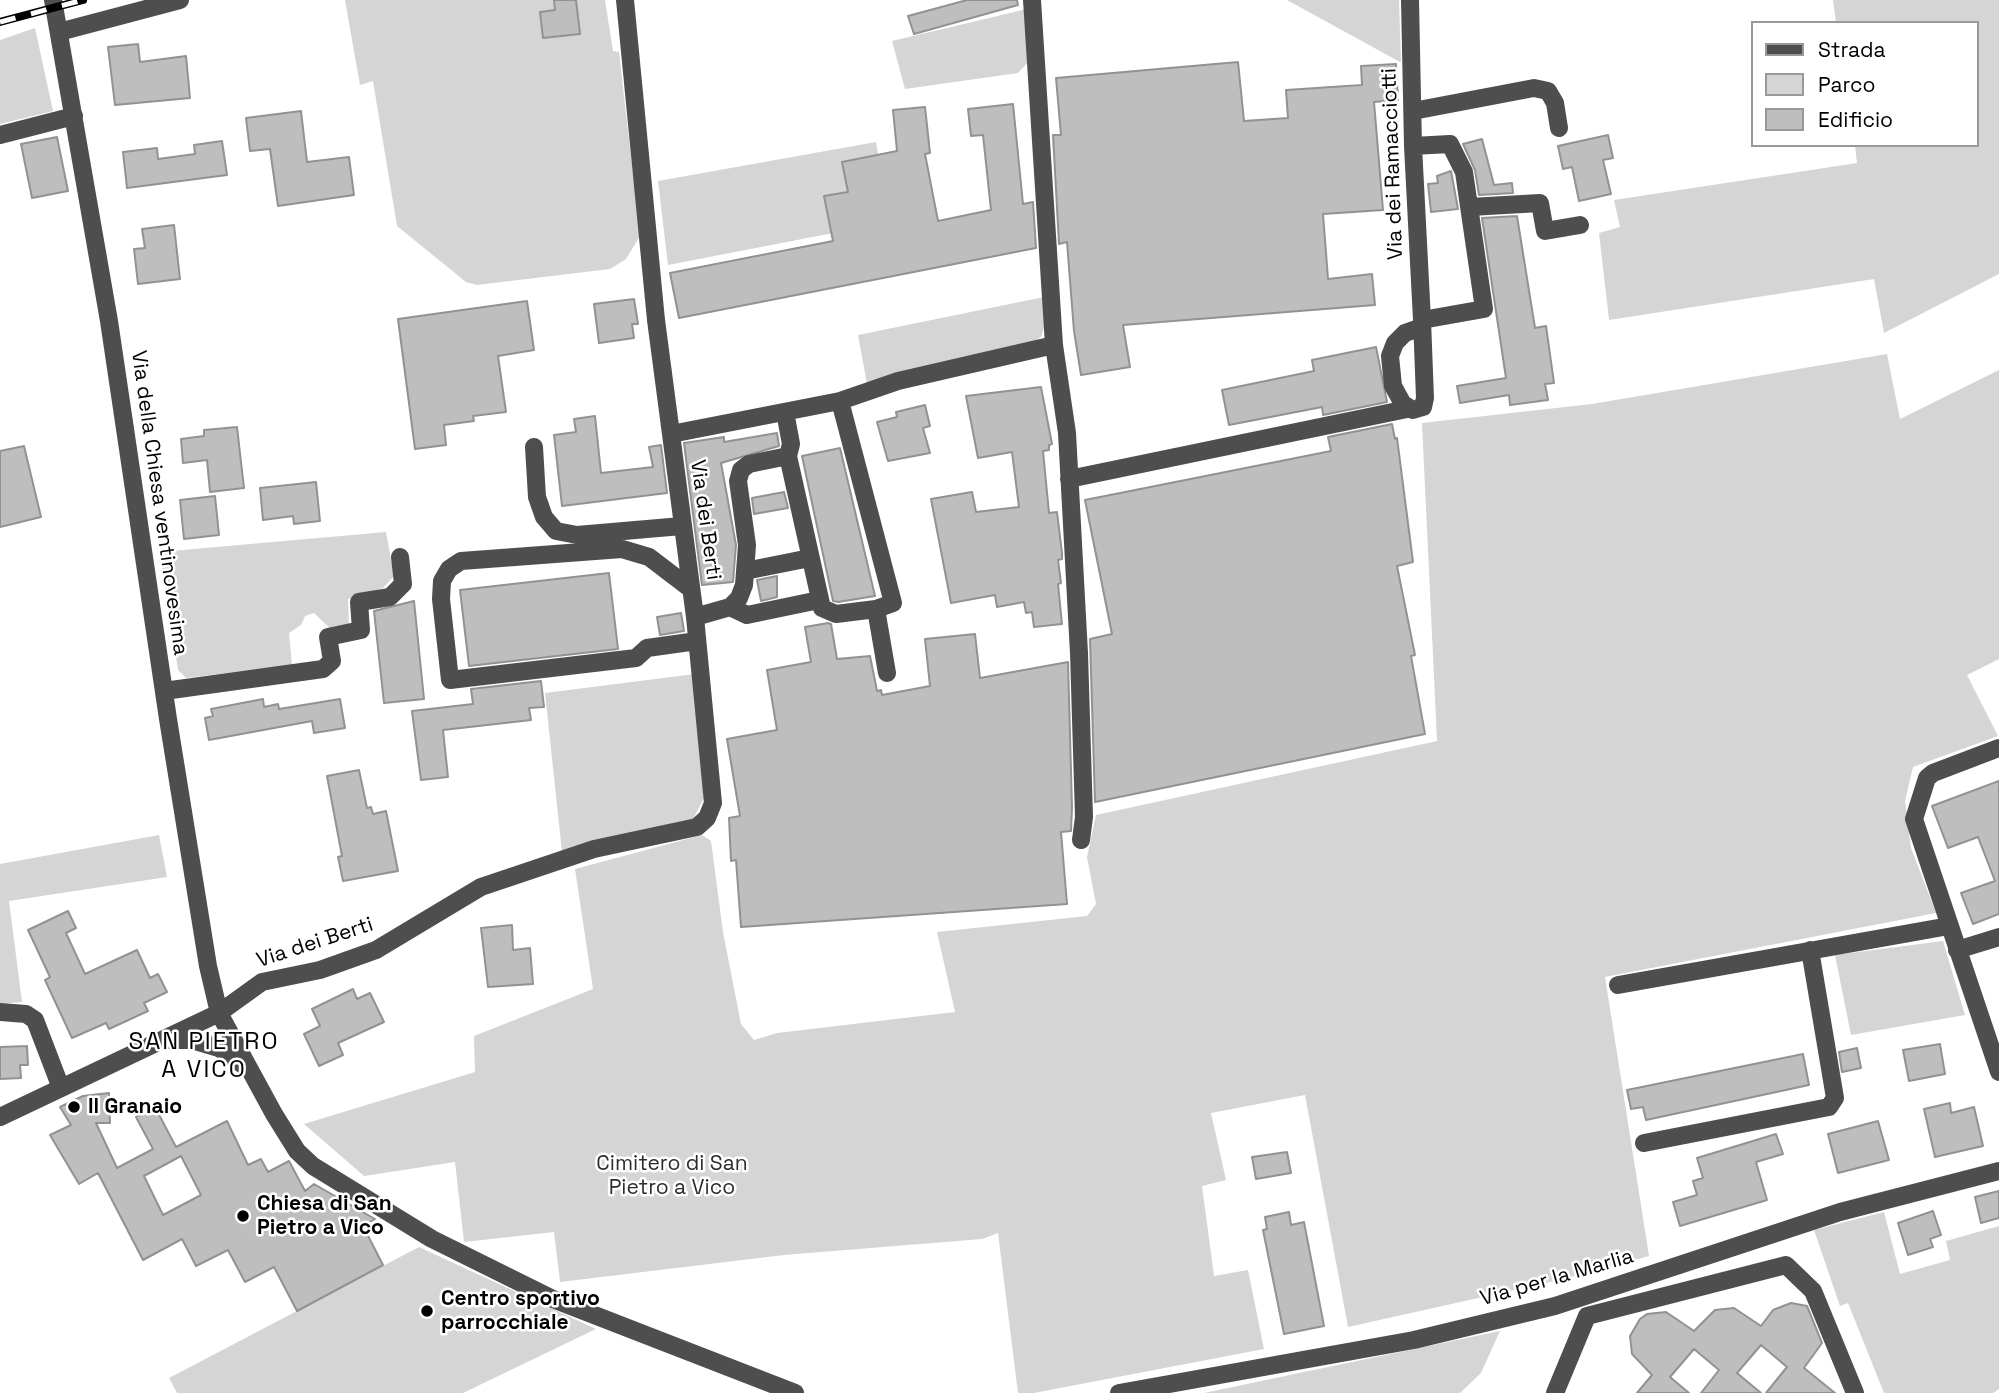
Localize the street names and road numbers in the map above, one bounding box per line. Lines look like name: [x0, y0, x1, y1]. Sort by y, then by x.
street label: Via dei Ramacciotti: [1377, 68, 1409, 260]
street label: Via della Chiesa ventinovesima: [125, 349, 193, 657]
street label: Via dei Berti: [684, 458, 726, 582]
street label: Via dei Berti: [253, 912, 377, 974]
street label: Via per la Marlia: [1478, 1244, 1636, 1312]

